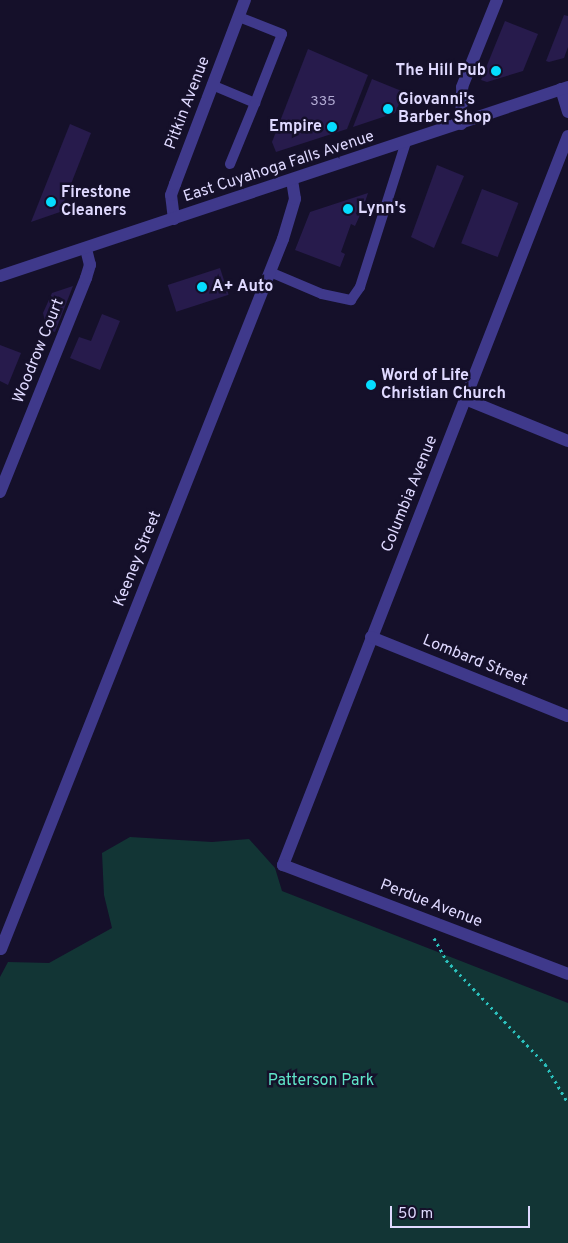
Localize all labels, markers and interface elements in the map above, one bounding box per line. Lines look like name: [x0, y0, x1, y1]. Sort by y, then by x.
street label: Pitkin Avenue: [161, 53, 215, 153]
place label: The Hill Pub: [396, 61, 486, 81]
marker: The Hill Pub: [490, 65, 502, 77]
place label: Giovanni's Barber Shop: [398, 90, 491, 128]
house number: 335: [310, 94, 336, 110]
marker: Giovanni's Barber Shop: [382, 103, 394, 115]
place label: Empire: [269, 117, 322, 137]
marker: Empire: [326, 121, 338, 133]
street label: East Cuyahoga Falls Avenue: [181, 127, 377, 207]
place label: Firestone Cleaners: [61, 183, 131, 221]
marker: Firestone Cleaners: [45, 196, 57, 208]
place label: Lynn's: [358, 199, 406, 219]
marker: Lynn's: [342, 203, 354, 215]
place label: A+ Auto: [212, 277, 274, 297]
marker: A+ Auto: [196, 281, 208, 293]
street label: Woodrow Court: [9, 296, 69, 406]
place label: Word of Life Christian Church: [381, 366, 506, 404]
marker: Word of Life Christian Church: [365, 379, 377, 391]
street label: Columbia Avenue: [378, 432, 442, 556]
street label: Keeney Street: [110, 508, 166, 610]
street label: Lombard Street: [420, 631, 530, 691]
street label: Perdue Avenue: [377, 876, 485, 932]
park label: Patterson Park: [268, 1071, 374, 1091]
scale bar: [393, 1196, 533, 1228]
text: 50 m: [398, 1205, 433, 1224]

